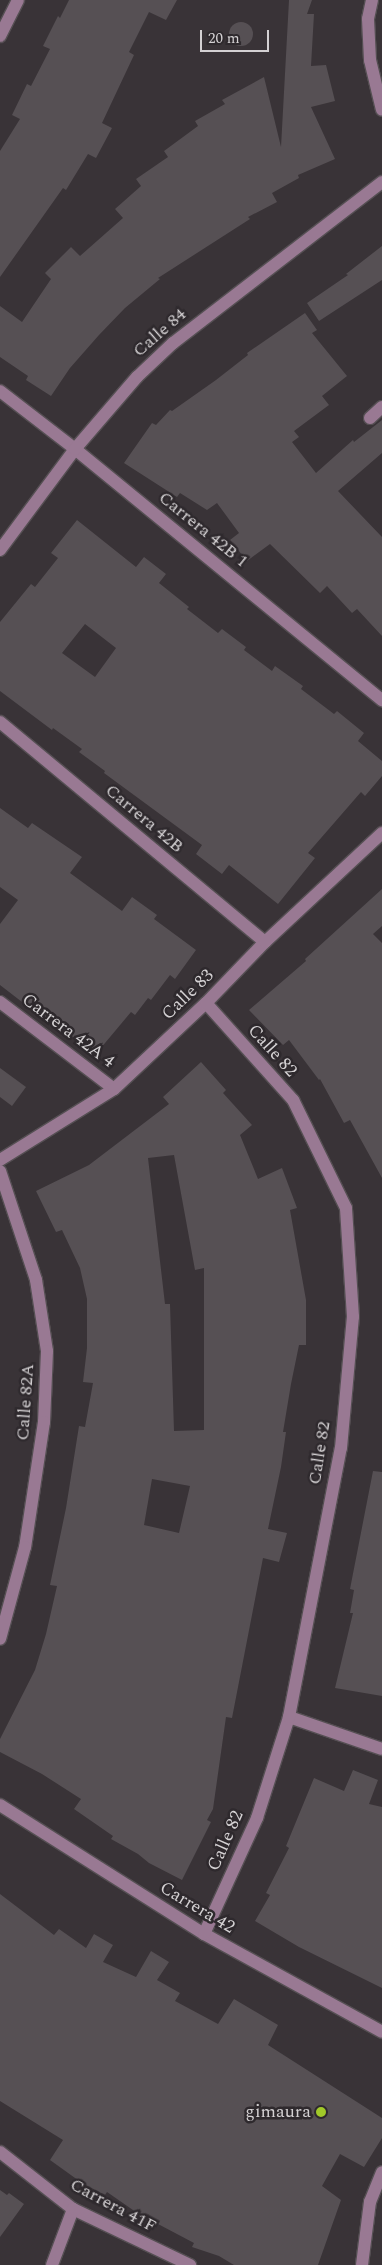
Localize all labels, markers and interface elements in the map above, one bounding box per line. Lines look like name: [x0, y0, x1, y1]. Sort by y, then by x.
scale bar: [202, 20, 271, 52]
text: 20 m: [208, 27, 240, 50]
street label: Calle 84: [129, 304, 191, 362]
street label: Carrera 42B 1: [154, 487, 252, 573]
street label: Carrera 42B: [101, 780, 187, 858]
street label: Calle 83: [158, 965, 218, 1025]
street label: Carrera 42A 4: [17, 989, 119, 1073]
street label: Calle 82: [243, 1020, 301, 1082]
street label: Calle 82A: [13, 1363, 39, 1441]
street label: Calle 82: [304, 1420, 336, 1486]
street label: Calle 82: [203, 1808, 249, 1874]
street label: Carrera 42: [156, 1877, 238, 1939]
place label: gimaura: [245, 2101, 311, 2123]
marker: gimaura: [315, 2106, 327, 2118]
street label: Carrera 41F: [66, 2174, 160, 2238]

